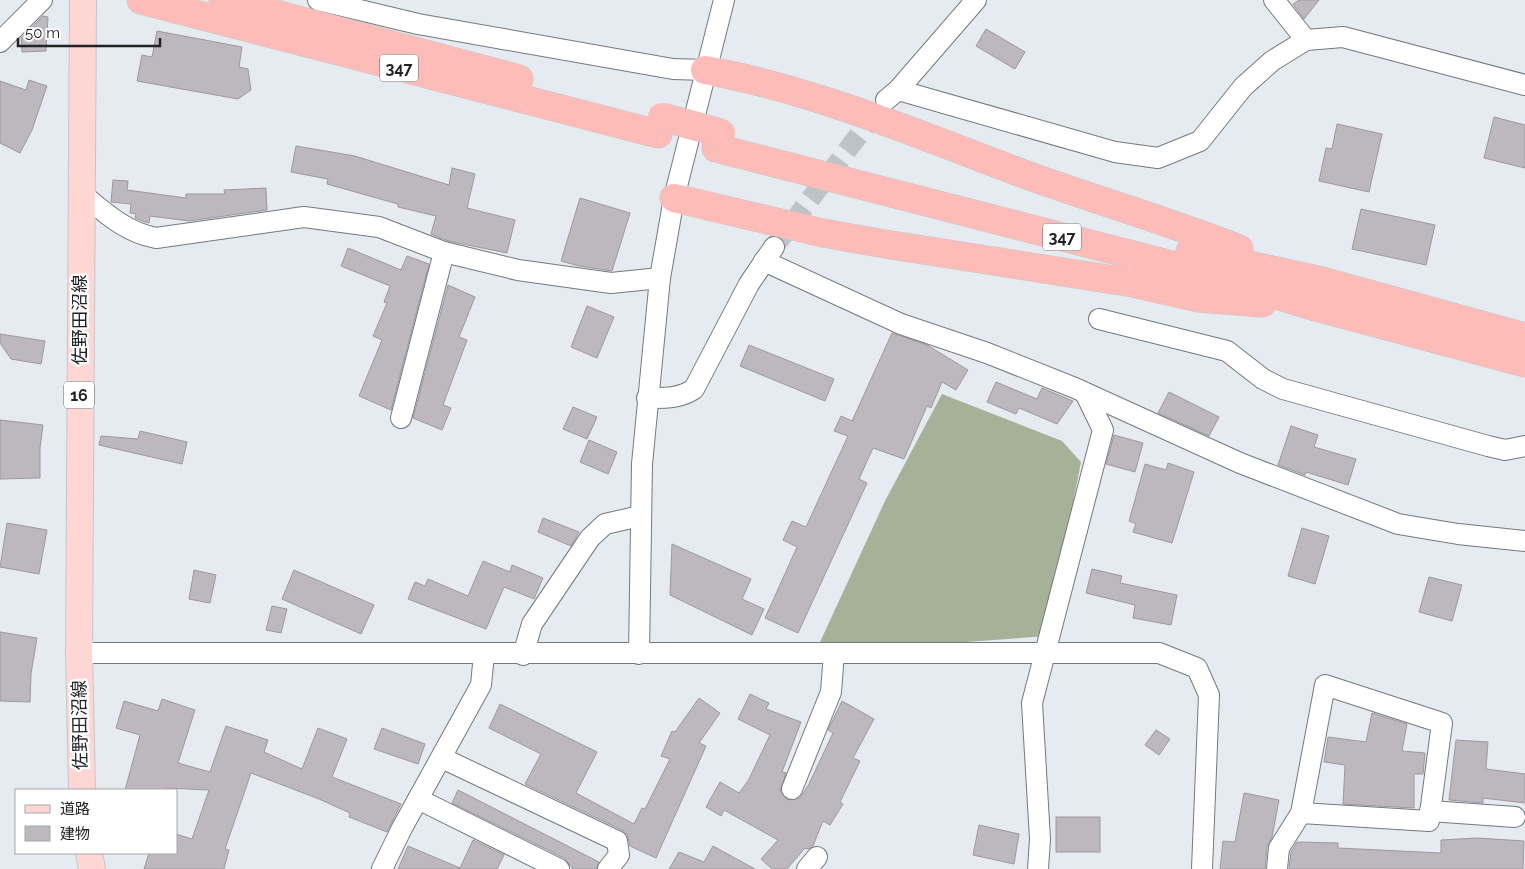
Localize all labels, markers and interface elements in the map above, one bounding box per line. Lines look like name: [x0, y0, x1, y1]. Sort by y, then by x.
scale bar: [18, 15, 160, 47]
text: 50 m: [25, 24, 60, 42]
road number: 347: [380, 54, 418, 82]
road number: 347: [1043, 223, 1081, 250]
street label: 佐野田沼線: [69, 275, 90, 365]
road number: 16: [64, 382, 94, 408]
street label: 佐野田沼線: [68, 680, 91, 770]
legend: [15, 789, 178, 854]
text: 道路: [60, 800, 90, 818]
text: 建物: [60, 825, 90, 843]

